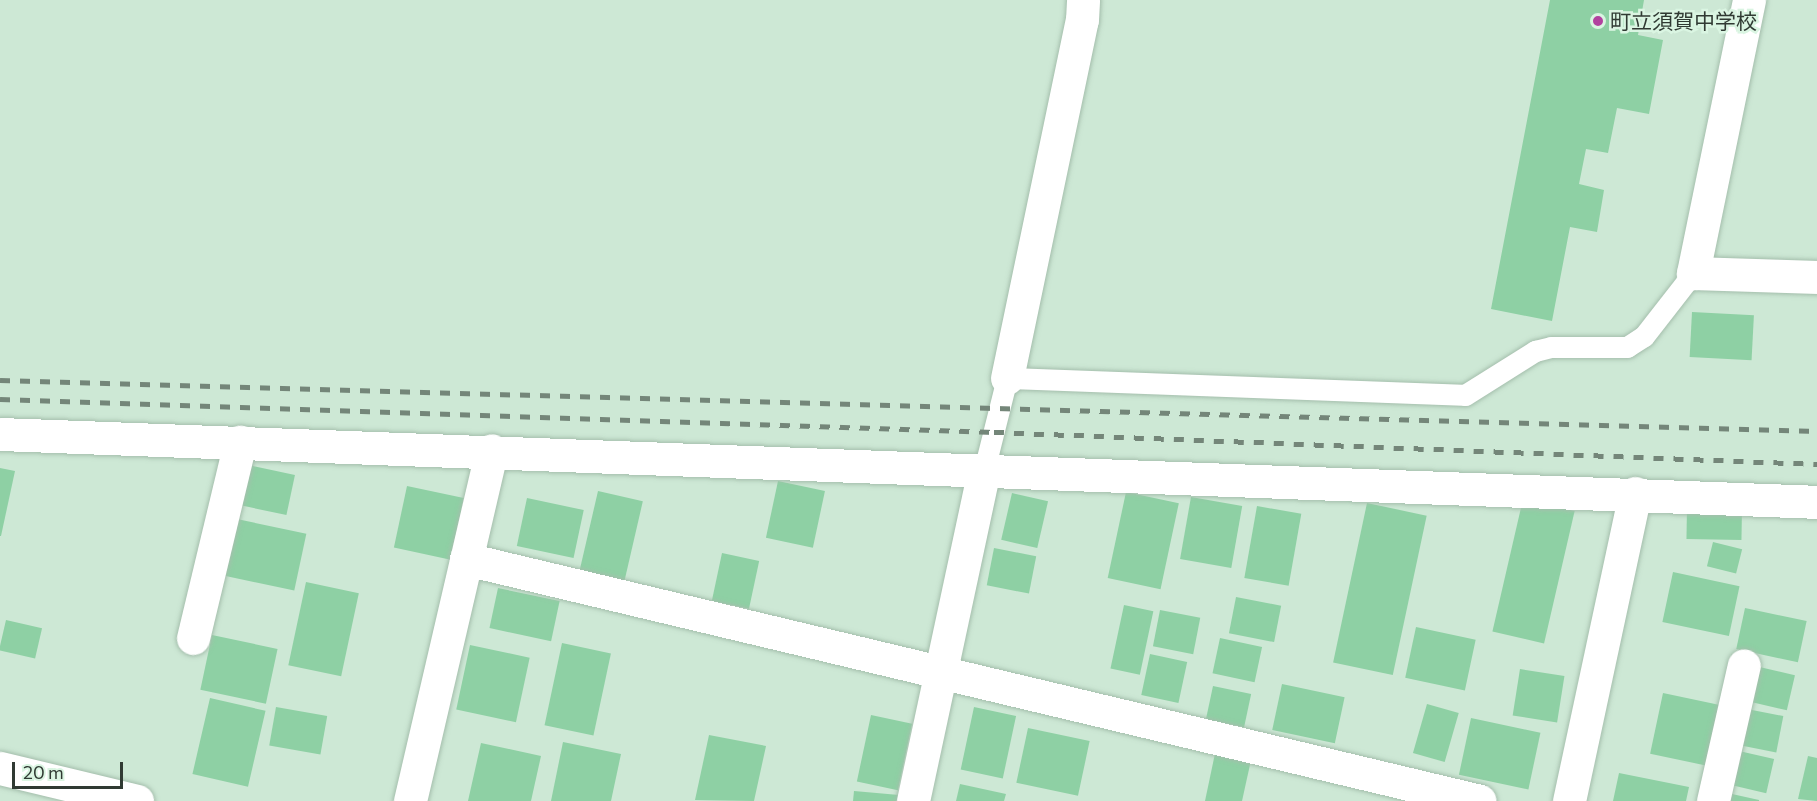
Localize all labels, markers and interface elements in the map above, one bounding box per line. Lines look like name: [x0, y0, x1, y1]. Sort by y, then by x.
place label: 町立須賀中学校: [1610, 8, 1757, 34]
marker: 町立須賀中学校: [1591, 14, 1605, 28]
scale bar: [15, 750, 126, 788]
text: 20 m: [23, 761, 64, 783]

